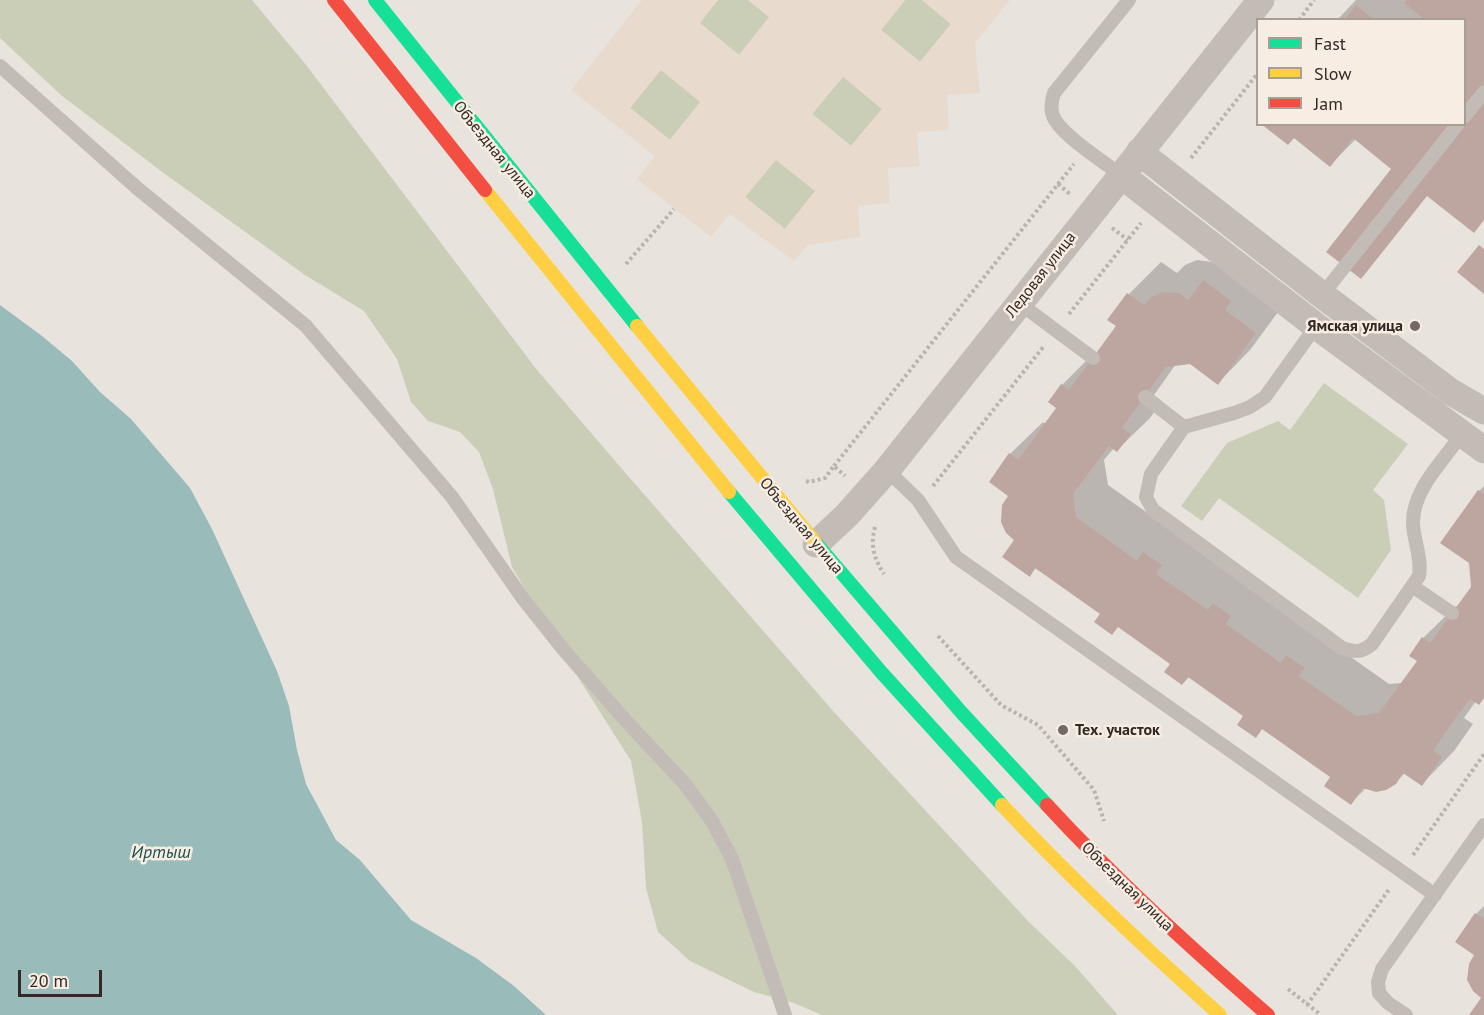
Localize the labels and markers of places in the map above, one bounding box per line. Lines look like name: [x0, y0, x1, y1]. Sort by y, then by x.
place label: Ямская улица: [1307, 316, 1403, 336]
marker: Ямская улица: [1408, 319, 1422, 333]
place label: Тех. участок: [1075, 720, 1160, 740]
marker: Тех. участок: [1056, 723, 1070, 737]

